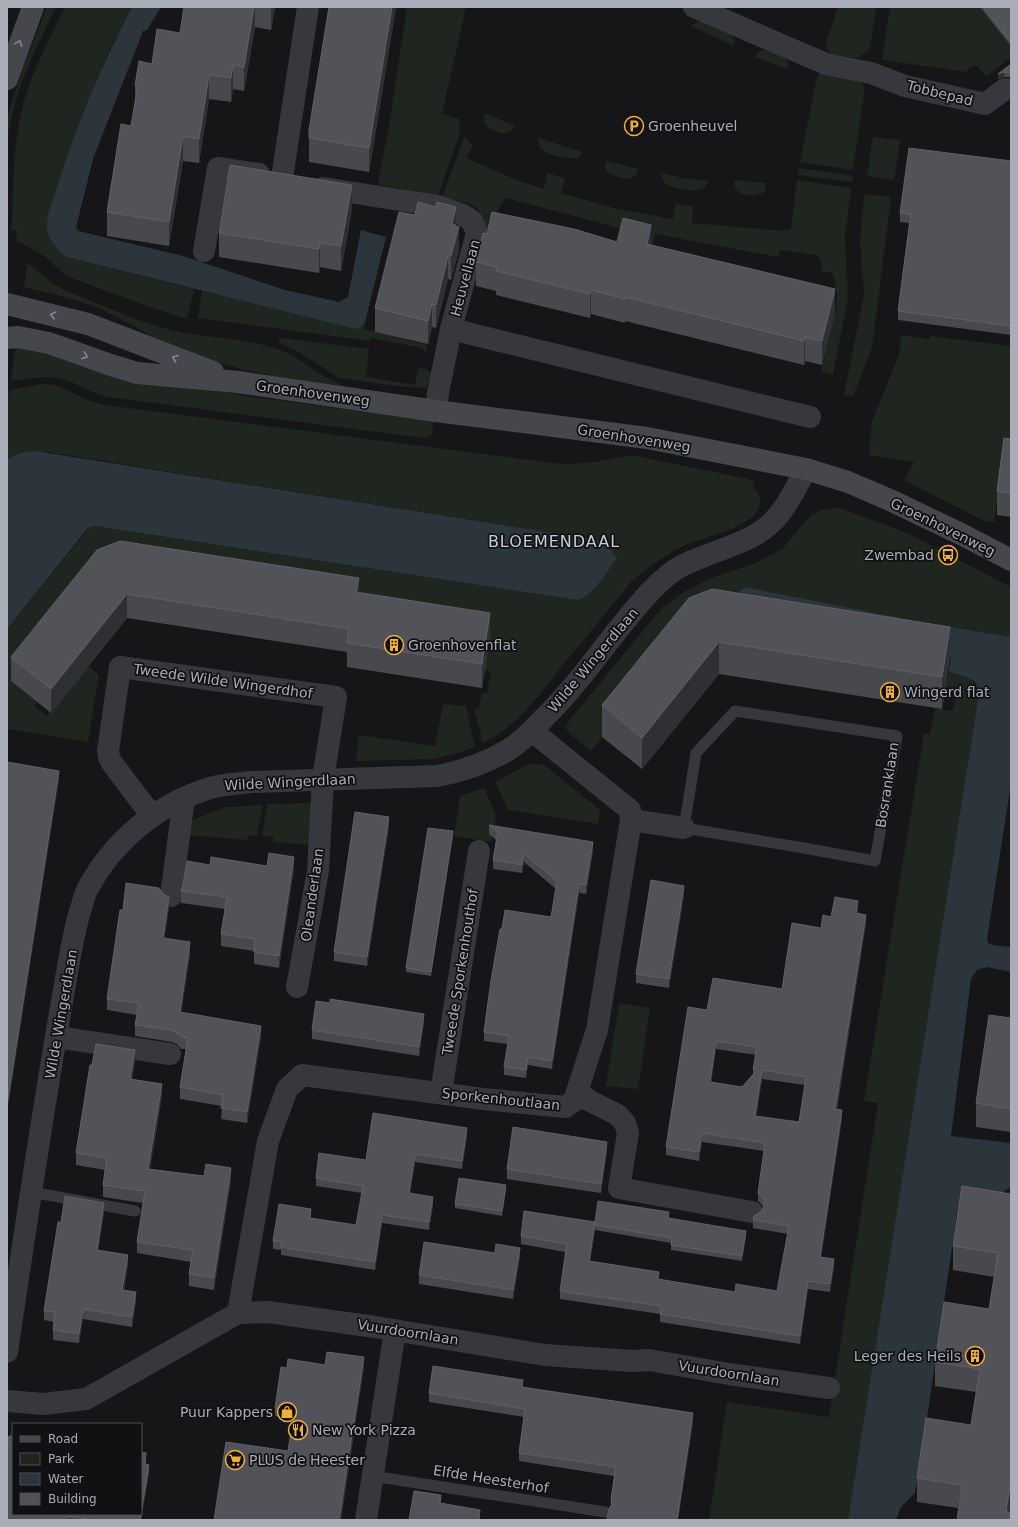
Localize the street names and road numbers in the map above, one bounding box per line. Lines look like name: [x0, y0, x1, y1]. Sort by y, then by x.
street label: Tobbepad: [904, 77, 975, 109]
street label: Heuvellaan: [447, 238, 483, 318]
street label: Groenhovenweg: [255, 377, 371, 409]
street label: Groenhovenweg: [576, 421, 692, 455]
street label: Groenhovenweg: [888, 495, 998, 559]
street label: Wilde Wingerdlaan: [545, 605, 641, 715]
street label: Tweede Wilde Wingerdhof: [131, 660, 315, 702]
street label: Bosranklaan: [872, 741, 902, 829]
street label: Wilde Wingerdlaan: [224, 771, 356, 793]
street label: Oleanderlaan: [298, 847, 326, 943]
street label: Tweede Sporkenhouthof: [439, 887, 481, 1057]
street label: Wilde Wingerdlaan: [42, 948, 80, 1080]
street label: Sporkenhoutlaan: [441, 1085, 561, 1113]
street label: Vuurdoornlaan: [356, 1316, 460, 1348]
street label: Vuurdoornlaan: [677, 1357, 781, 1389]
street label: Elfde Heesterhof: [432, 1462, 551, 1496]

